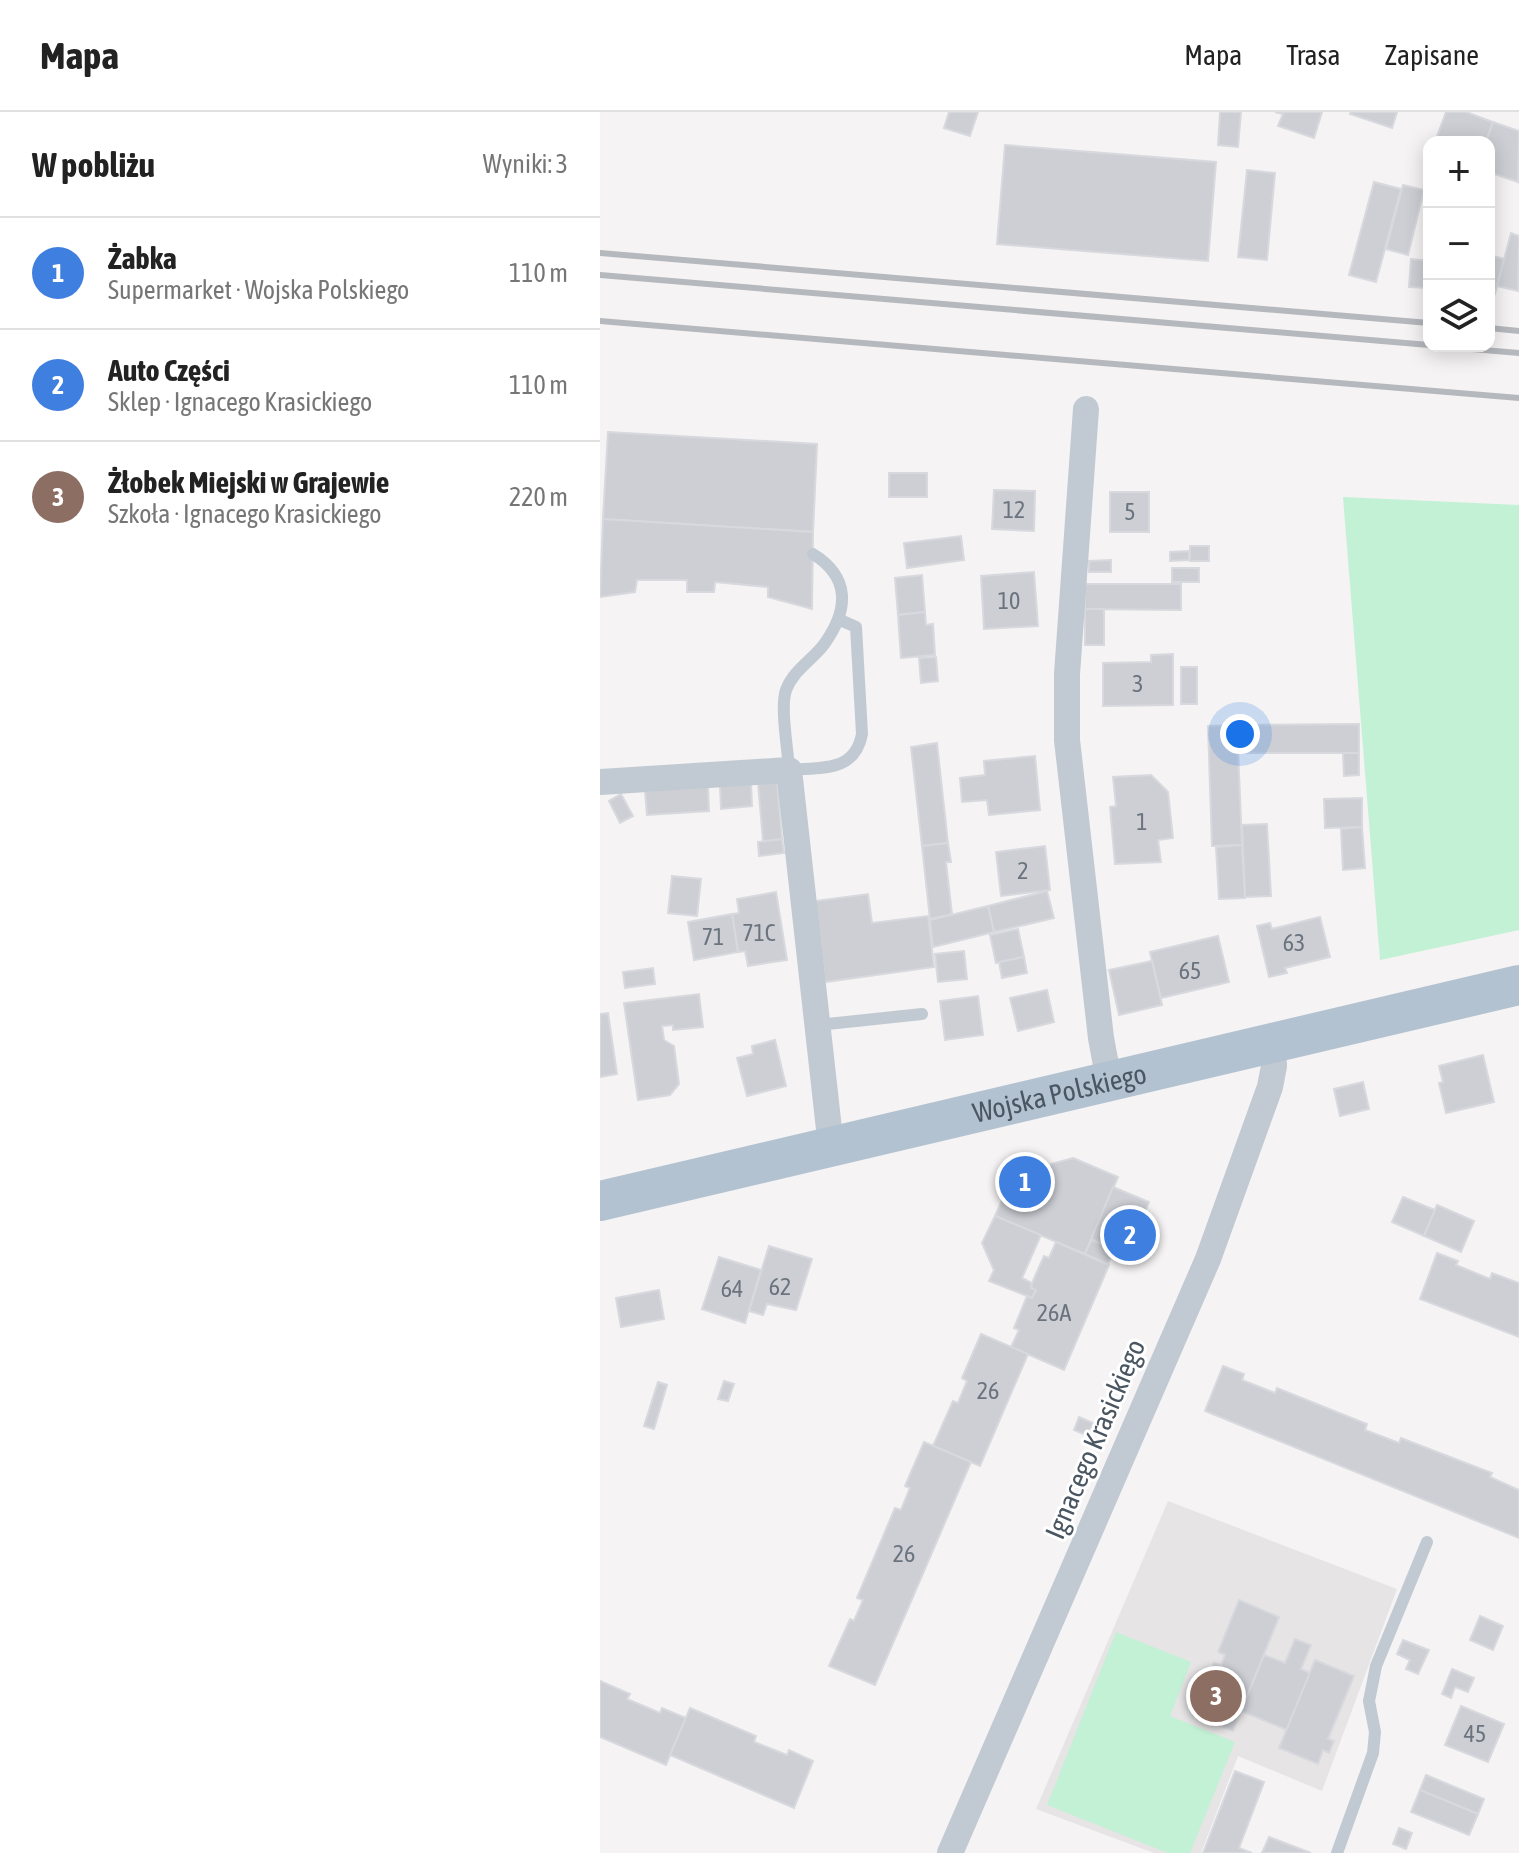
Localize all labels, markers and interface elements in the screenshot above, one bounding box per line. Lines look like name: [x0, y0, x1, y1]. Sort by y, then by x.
text: Mapa: [40, 34, 119, 77]
text: Mapa: [1184, 39, 1242, 71]
text: Trasa: [1286, 39, 1340, 71]
text: Zapisane: [1384, 39, 1479, 71]
map controls: [1423, 136, 1495, 352]
button: +: [1423, 136, 1495, 208]
text: W pobliżu: [32, 145, 155, 184]
text: Wyniki: 3: [483, 149, 568, 179]
button: −: [1423, 208, 1495, 280]
text: Żabka: [108, 241, 177, 275]
text: 1: [52, 258, 64, 288]
text: 110 m: [509, 258, 568, 288]
text: Supermarket · Wojska Polskiego: [108, 275, 409, 305]
button: layers: [1423, 280, 1495, 352]
text: Auto Części: [108, 353, 230, 387]
text: 2: [52, 370, 64, 400]
text: 110 m: [509, 370, 568, 400]
text: Sklep · Ignacego Krasickiego: [108, 387, 372, 417]
text: Żłobek Miejski w Grajewie: [108, 465, 389, 499]
text: 3: [52, 482, 64, 512]
text: 220 m: [509, 482, 568, 512]
house number: 12: [1003, 496, 1025, 523]
house number: 5: [1124, 498, 1136, 525]
text: Szkoła · Ignacego Krasickiego: [108, 499, 382, 529]
house number: 10: [998, 587, 1020, 614]
house number: 3: [1132, 670, 1144, 697]
your location: [1220, 714, 1260, 754]
house number: 1: [1136, 808, 1148, 835]
house number: 2: [1017, 857, 1029, 884]
house number: 71C: [742, 919, 776, 946]
house number: 71: [702, 923, 724, 950]
house number: 63: [1283, 929, 1305, 956]
house number: 65: [1179, 957, 1201, 984]
street label: Wojska Polskiego: [969, 1057, 1150, 1129]
pin: 1: [999, 1152, 1051, 1212]
pin: 2: [1104, 1205, 1156, 1265]
house number: 62: [769, 1273, 791, 1300]
house number: 64: [721, 1275, 743, 1302]
house number: 26A: [1037, 1299, 1071, 1326]
street label: Ignacego Krasickiego: [1039, 1334, 1151, 1544]
house number: 26: [977, 1377, 999, 1404]
house number: 26: [893, 1540, 915, 1567]
pin: 3: [1190, 1666, 1242, 1726]
house number: 45: [1464, 1720, 1486, 1747]

